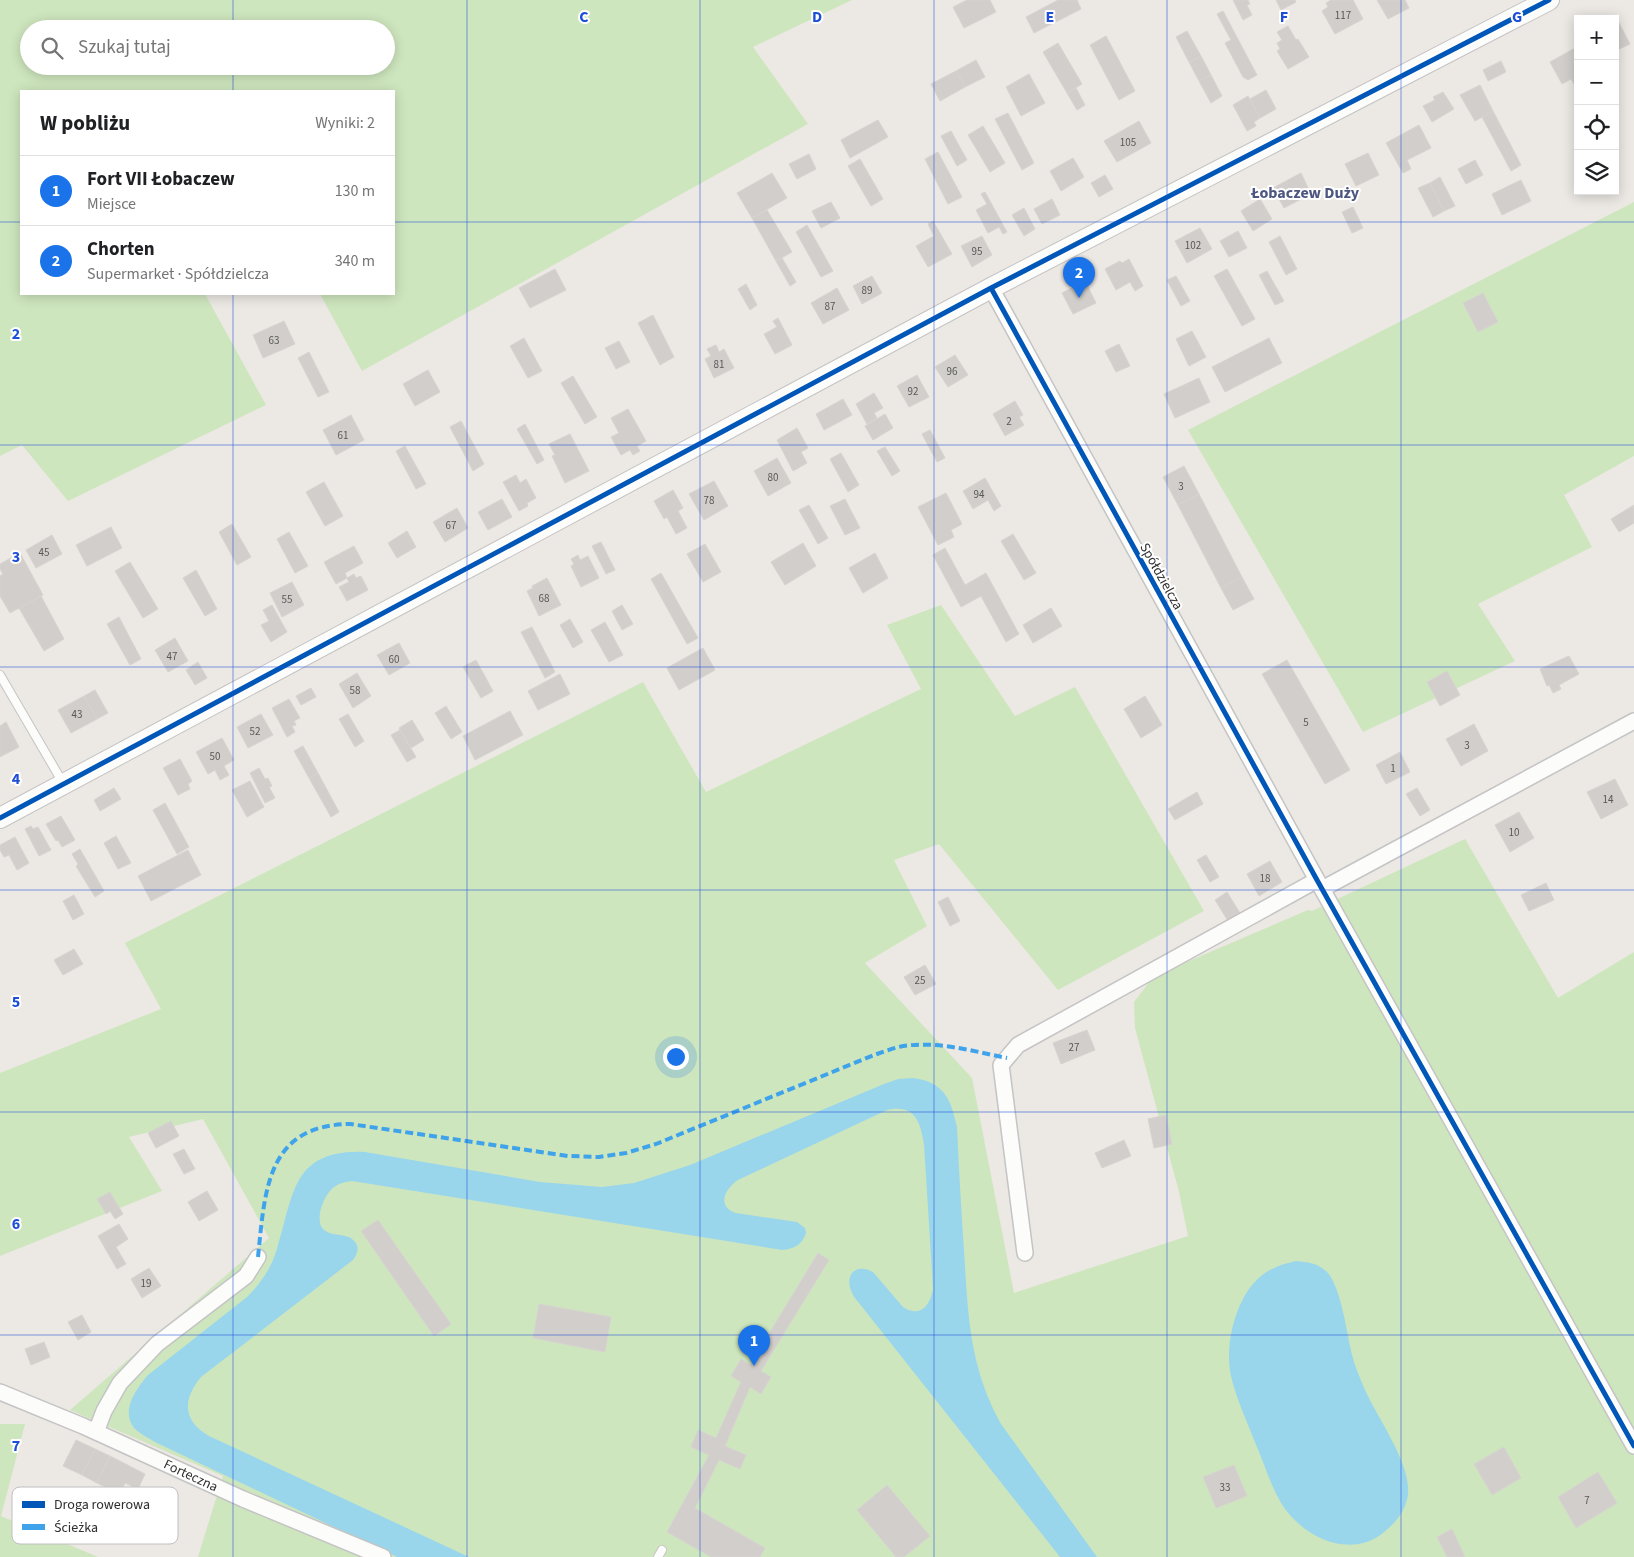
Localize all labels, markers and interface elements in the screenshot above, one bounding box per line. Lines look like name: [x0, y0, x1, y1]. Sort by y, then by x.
text: C: [579, 6, 589, 28]
text: D: [812, 6, 822, 28]
text: E: [1046, 6, 1054, 28]
text: F: [1280, 6, 1288, 28]
text: G: [1512, 6, 1522, 28]
house number: 117: [1335, 8, 1351, 23]
map controls: [1574, 15, 1619, 195]
button: +: [1574, 15, 1619, 60]
search box: [20, 20, 395, 75]
icon: search: [38, 34, 66, 62]
text: Szukaj tutaj: [78, 34, 171, 61]
button: −: [1574, 60, 1619, 105]
button: locate: [1574, 105, 1619, 150]
text: W pobliżu: [40, 108, 130, 138]
text: Wyniki: 2: [315, 112, 375, 134]
house number: 105: [1120, 135, 1136, 150]
button: layers: [1574, 150, 1619, 195]
text: Fort VII Łobaczew: [87, 166, 235, 193]
text: 1: [52, 180, 60, 202]
text: 130 m: [335, 180, 375, 202]
district label: Łobaczew Duży: [1250, 182, 1360, 204]
text: Miejsce: [87, 193, 136, 215]
text: Chorten: [87, 236, 155, 263]
house number: 102: [1185, 238, 1201, 253]
house number: 95: [972, 244, 982, 259]
text: 2: [52, 250, 60, 272]
text: 340 m: [335, 250, 375, 272]
pin: 2: [1063, 257, 1095, 298]
text: Supermarket · Spółdzielcza: [87, 263, 269, 285]
house number: 89: [862, 283, 872, 298]
house number: 87: [825, 299, 835, 314]
text: 2: [12, 323, 20, 345]
house number: 63: [269, 333, 279, 348]
house number: 81: [714, 357, 724, 372]
house number: 96: [947, 364, 958, 379]
house number: 92: [908, 384, 918, 399]
house number: 2: [1006, 414, 1012, 429]
house number: 61: [338, 428, 348, 443]
house number: 80: [768, 470, 778, 485]
house number: 3: [1178, 479, 1184, 494]
house number: 94: [974, 487, 985, 502]
house number: 78: [704, 493, 715, 508]
house number: 67: [446, 518, 456, 533]
street label: Spółdzielcza: [1134, 539, 1188, 614]
house number: 45: [39, 545, 49, 560]
text: 3: [12, 546, 20, 568]
house number: 68: [539, 591, 550, 606]
house number: 55: [282, 592, 292, 607]
house number: 47: [167, 649, 177, 664]
house number: 60: [389, 652, 399, 667]
house number: 58: [350, 683, 361, 698]
house number: 43: [72, 707, 82, 722]
house number: 5: [1303, 715, 1309, 730]
house number: 52: [250, 724, 260, 739]
house number: 3: [1464, 738, 1470, 753]
house number: 50: [210, 749, 220, 764]
house number: 1: [1390, 761, 1396, 776]
text: 4: [12, 768, 21, 790]
house number: 14: [1603, 792, 1614, 807]
house number: 10: [1509, 825, 1519, 840]
house number: 18: [1260, 871, 1271, 886]
house number: 25: [915, 973, 925, 988]
text: 5: [12, 991, 20, 1013]
house number: 27: [1069, 1040, 1079, 1055]
your location: [663, 1044, 689, 1070]
text: 6: [12, 1213, 20, 1235]
house number: 19: [141, 1276, 151, 1291]
pin: 1: [738, 1325, 770, 1366]
text: 7: [12, 1435, 20, 1457]
street label: Forteczna: [160, 1455, 221, 1497]
house number: 33: [1220, 1480, 1230, 1495]
legend: [12, 1487, 178, 1544]
house number: 7: [1584, 1493, 1590, 1508]
text: Droga rowerowa: [54, 1495, 150, 1515]
text: Ścieżka: [54, 1518, 98, 1538]

